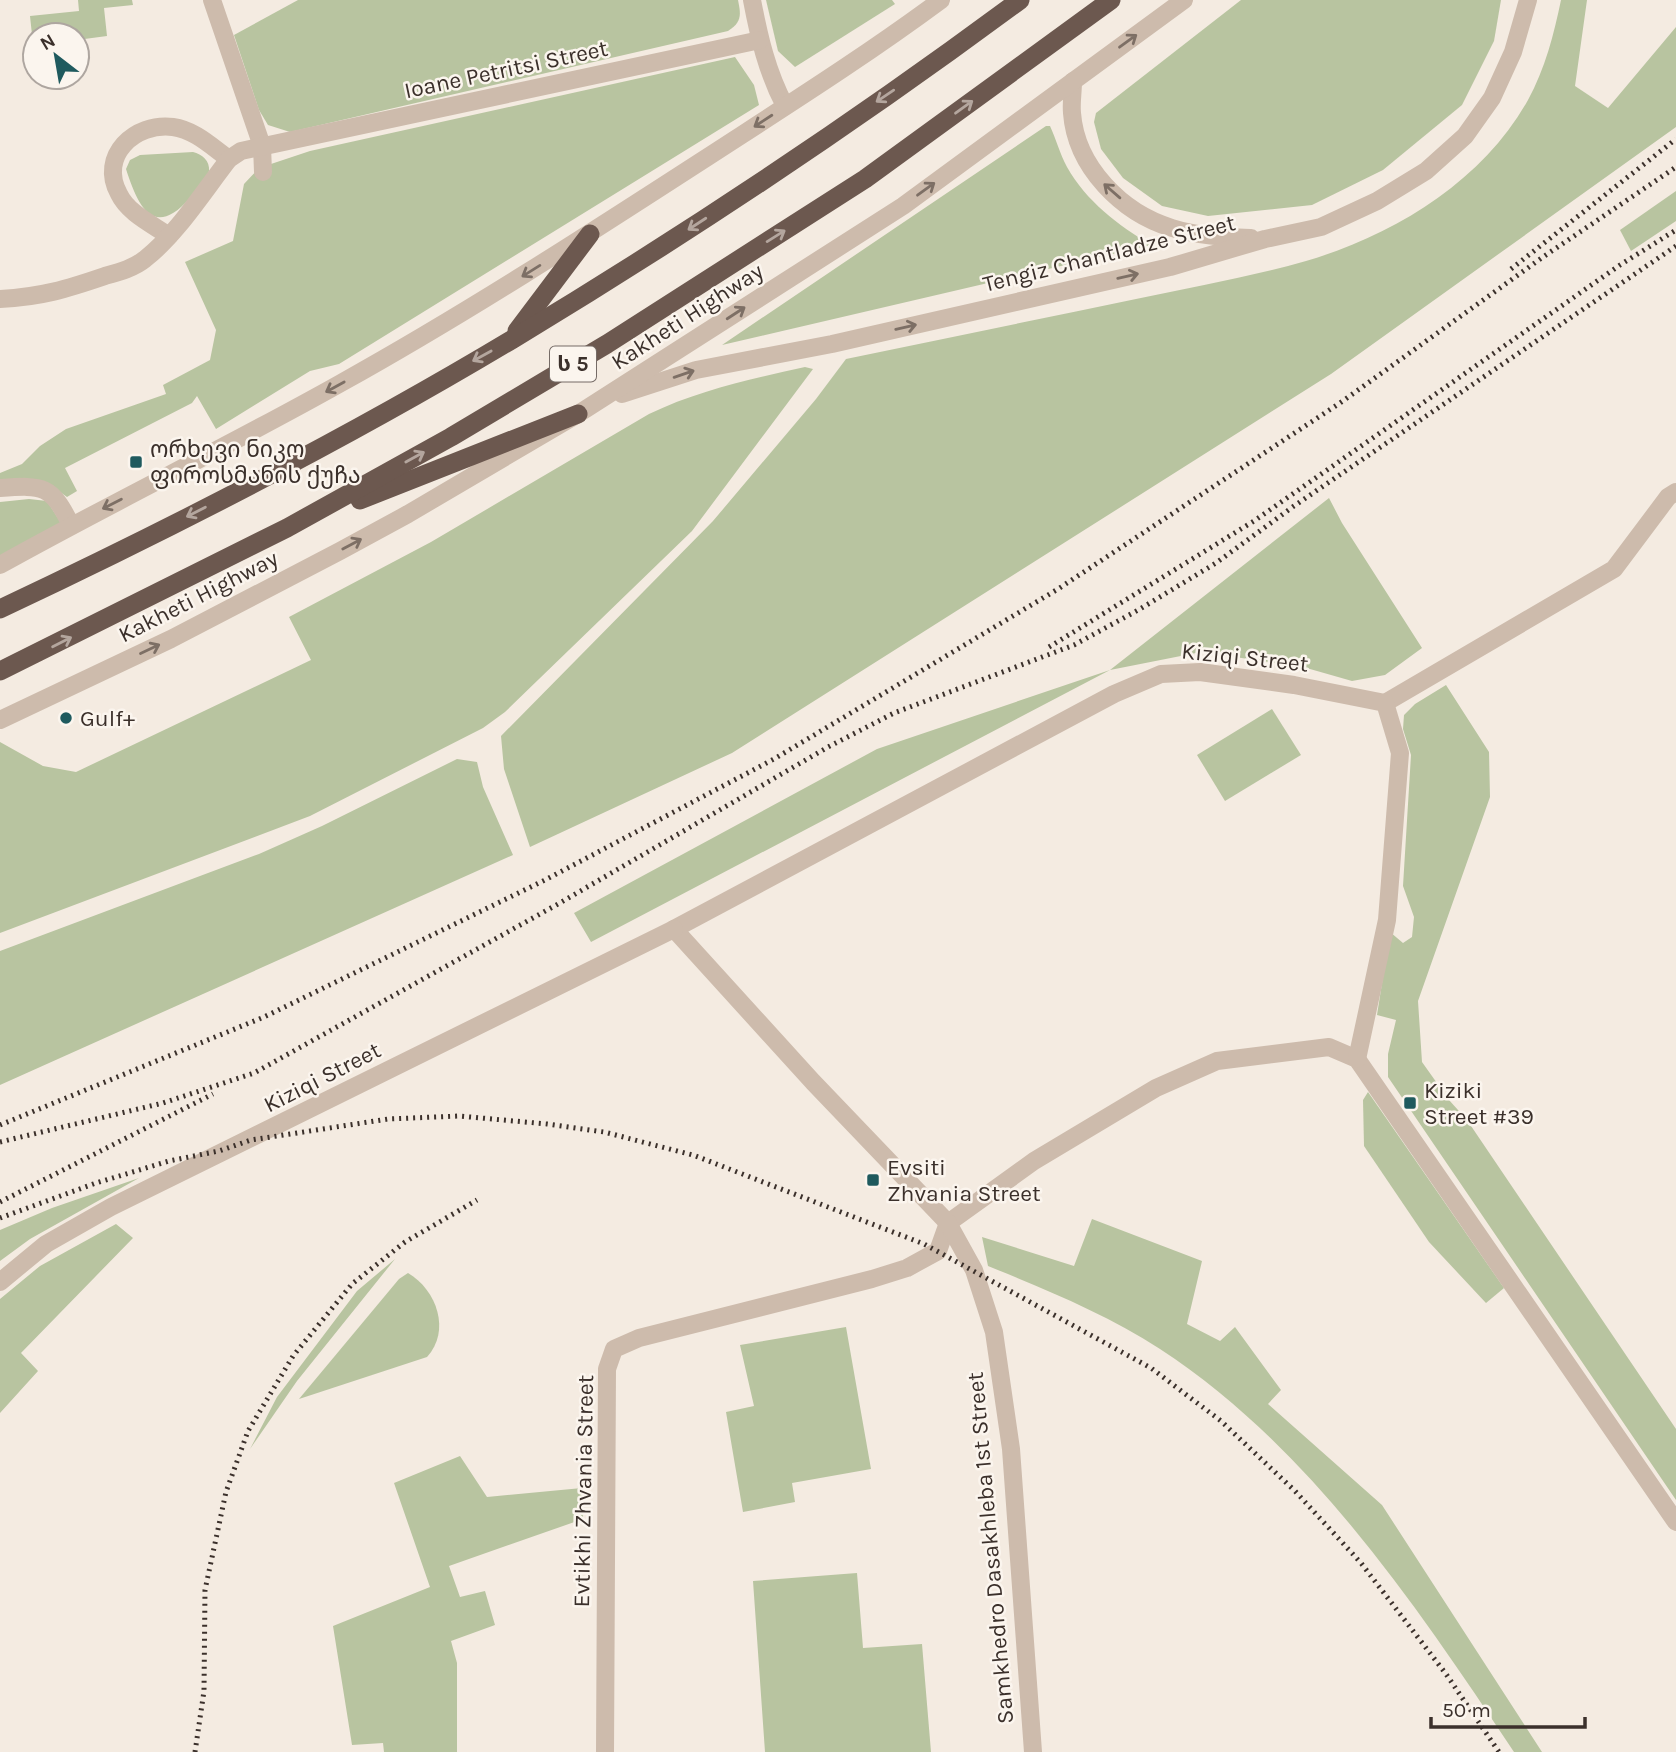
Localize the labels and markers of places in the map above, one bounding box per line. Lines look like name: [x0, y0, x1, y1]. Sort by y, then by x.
place label: ორხევი ნიკო ფიროსმანის ქუჩა: [150, 436, 361, 489]
marker: ორხევი ნიკო ფიროსმანის ქუჩა: [128, 454, 144, 470]
place label: Gulf+: [80, 705, 135, 732]
marker: Gulf+: [58, 710, 74, 726]
place label: Kiziki Street #39: [1424, 1077, 1534, 1130]
marker: Kiziki Street #39: [1402, 1095, 1418, 1111]
place label: Evsiti Zhvania Street: [887, 1154, 1041, 1207]
marker: Evsiti Zhvania Street: [865, 1172, 881, 1188]

